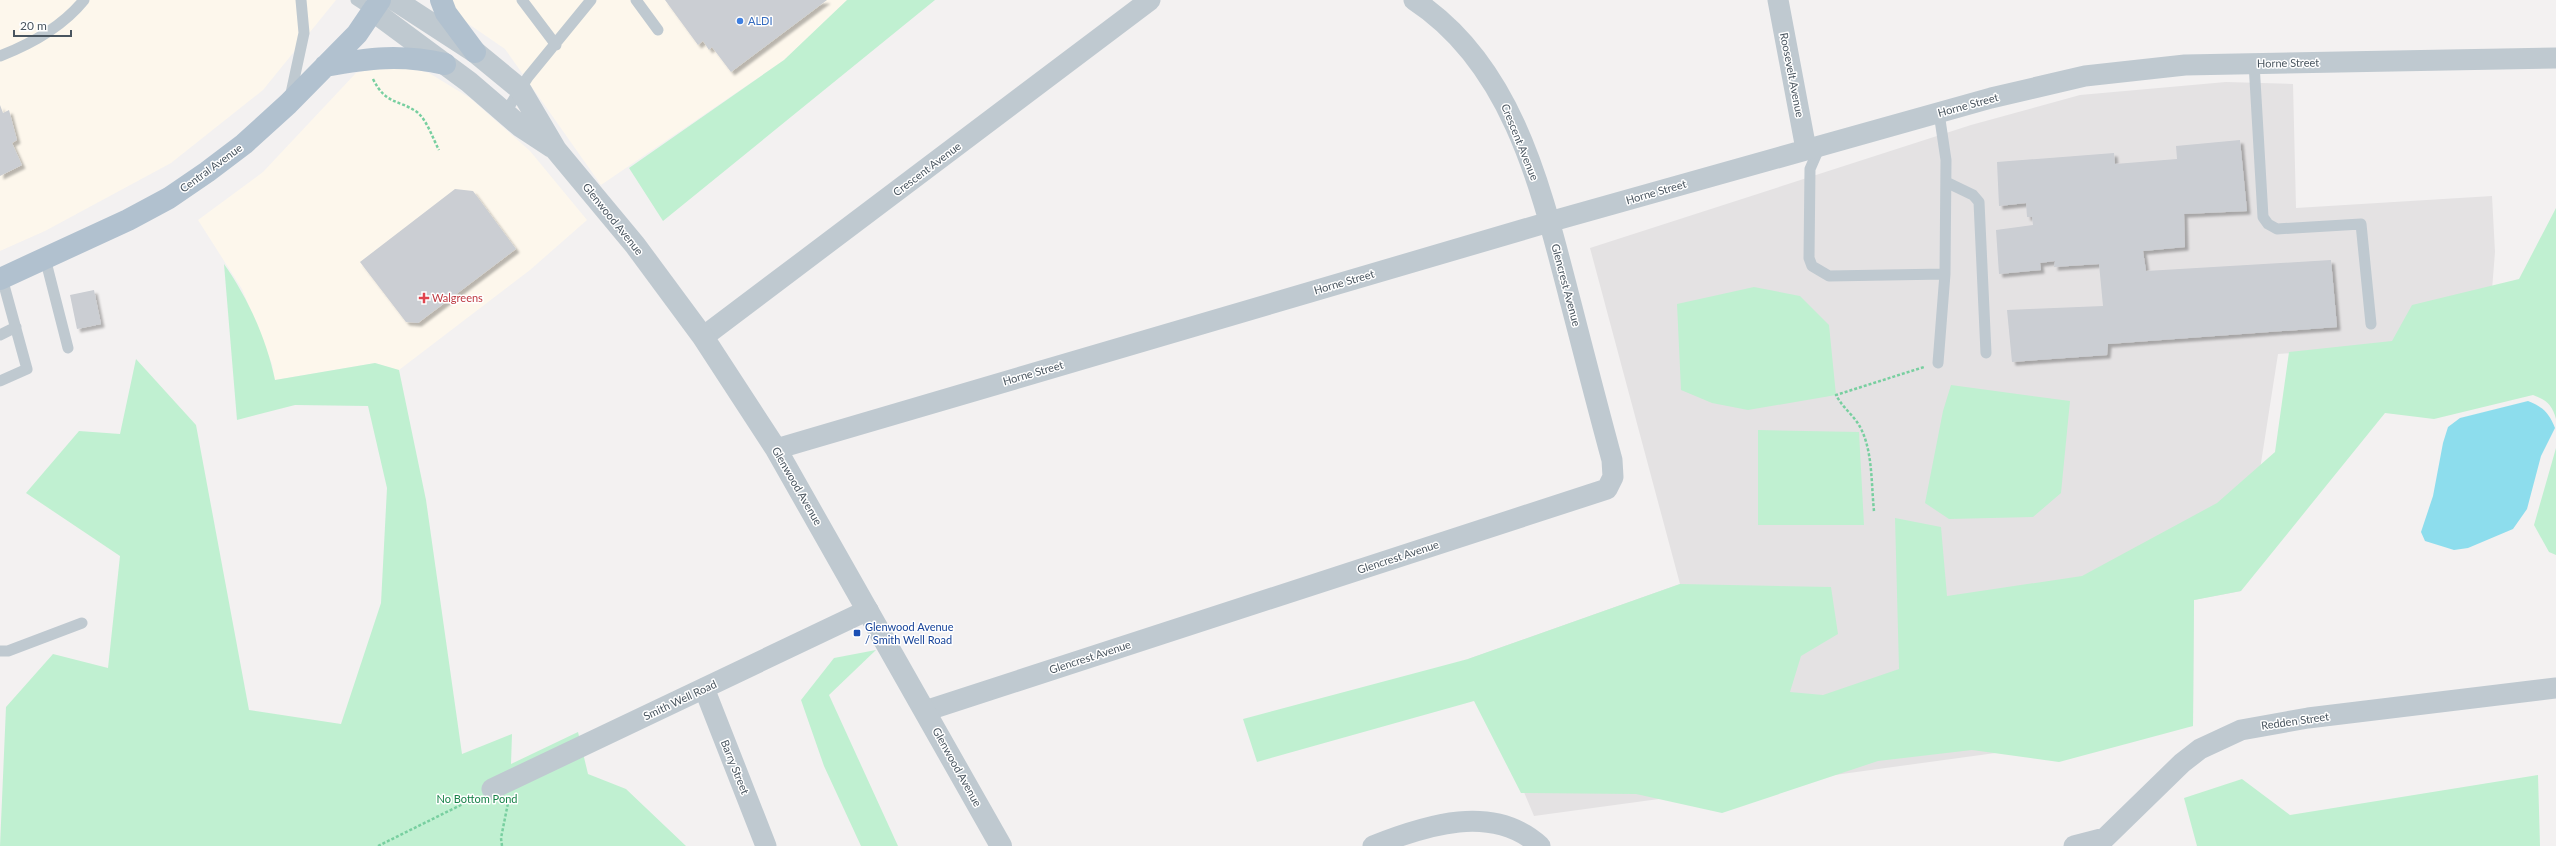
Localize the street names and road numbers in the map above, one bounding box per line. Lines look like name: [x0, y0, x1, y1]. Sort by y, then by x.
street label: Roosevelt Avenue: [1778, 31, 1807, 119]
street label: Horne Street: [2257, 55, 2319, 70]
street label: Horne Street: [1936, 90, 2000, 119]
street label: Crescent Avenue: [1499, 102, 1542, 182]
street label: Crescent Avenue: [890, 139, 963, 198]
street label: Central Avenue: [177, 141, 245, 195]
street label: Horne Street: [1624, 177, 1688, 206]
street label: Glenwood Avenue: [580, 180, 646, 257]
street label: Glencrest Avenue: [1549, 242, 1584, 328]
street label: Horne Street: [1312, 267, 1376, 296]
street label: Horne Street: [1001, 358, 1065, 387]
street label: Glenwood Avenue: [770, 444, 825, 528]
street label: Glencrest Avenue: [1355, 537, 1440, 576]
street label: Glencrest Avenue: [1047, 637, 1132, 676]
street label: Smith Well Road: [641, 677, 718, 722]
street label: Redden Street: [2260, 709, 2330, 732]
street label: Glenwood Avenue: [930, 725, 985, 809]
street label: Barry Street: [719, 738, 752, 796]

